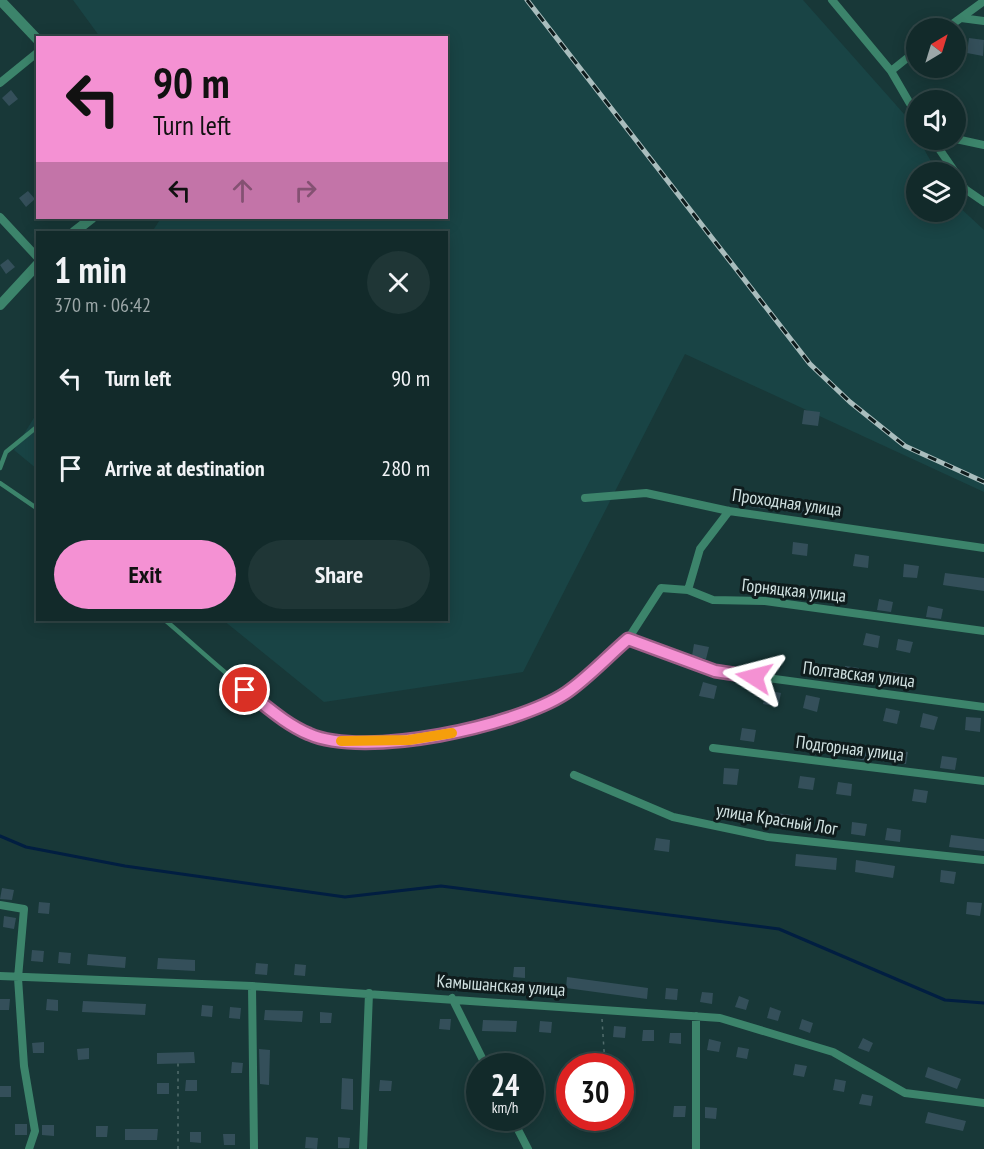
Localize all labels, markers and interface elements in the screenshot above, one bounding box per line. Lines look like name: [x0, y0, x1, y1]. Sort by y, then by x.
north arrow: [906, 18, 966, 78]
map controls: [906, 18, 966, 222]
text: 90 m: [153, 55, 230, 110]
icon: left: [54, 60, 132, 138]
button: sound: [906, 90, 966, 150]
text: Turn left: [153, 108, 231, 142]
button: layers: [906, 162, 966, 222]
icon: left: [163, 174, 196, 207]
icon: ahead: [226, 174, 259, 207]
icon: right: [289, 174, 322, 207]
text: 1 min: [54, 246, 127, 293]
button: close: [367, 251, 430, 314]
text: 370 m · 06:42: [54, 292, 151, 318]
icon: left: [54, 362, 87, 395]
text: Turn left: [105, 364, 171, 392]
text: 90 m: [391, 364, 430, 392]
icon: arrive: [54, 452, 87, 485]
text: Arrive at destination: [105, 454, 265, 482]
text: 280 m: [381, 454, 430, 482]
street label: Проходная улица: [731, 483, 843, 521]
button: Exit: [54, 540, 236, 609]
button: Share: [248, 540, 430, 609]
street label: Горняцкая улица: [741, 573, 847, 607]
position arrow: [722, 645, 786, 709]
street label: Полтавская улица: [802, 656, 916, 692]
pin: [219, 664, 270, 715]
icon: arrive: [228, 673, 261, 706]
street label: Подгорная улица: [795, 730, 905, 766]
street label: улица Красный Лог: [715, 798, 840, 840]
street label: Камышанская улица: [436, 969, 566, 1001]
speed limit sign: 30: [556, 1053, 634, 1131]
text: 24: [491, 1065, 519, 1104]
text: km/h: [492, 1098, 518, 1117]

